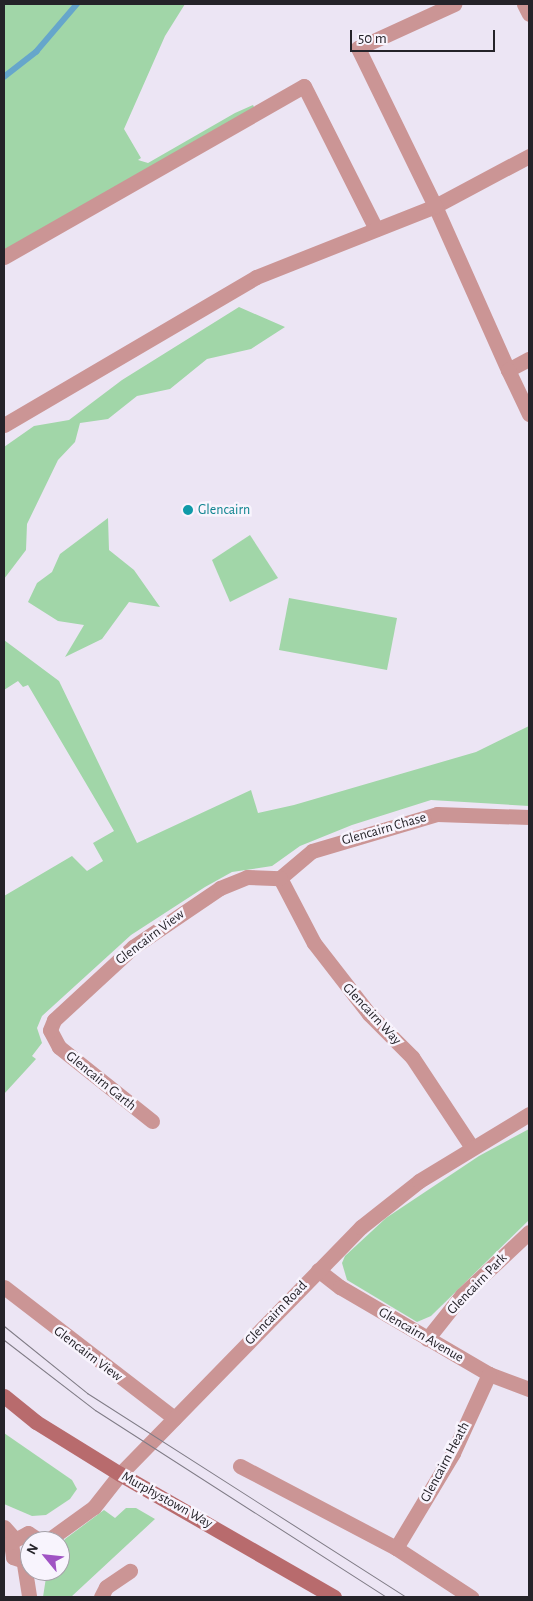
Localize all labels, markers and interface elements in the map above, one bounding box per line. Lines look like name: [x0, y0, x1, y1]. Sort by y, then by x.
scale bar: [353, 20, 498, 52]
text: 50 m: [358, 31, 387, 46]
place label: Glencairn: [198, 502, 250, 518]
marker: Glencairn: [182, 504, 194, 516]
street label: Glencairn Chase: [340, 809, 428, 849]
street label: Glencairn View: [112, 906, 188, 968]
street label: Glencairn Way: [339, 980, 405, 1048]
street label: Glencairn Garth: [63, 1048, 139, 1114]
street label: Glencairn Park: [444, 1250, 510, 1318]
street label: Glencairn Road: [241, 1278, 311, 1348]
street label: Glencairn Avenue: [376, 1304, 466, 1366]
street label: Glencairn View: [50, 1323, 126, 1385]
street label: Glencairn Heath: [417, 1419, 473, 1505]
street label: Murphystown Way: [119, 1468, 215, 1532]
north arrow: [20, 1531, 70, 1581]
text: N: [24, 1542, 41, 1557]

